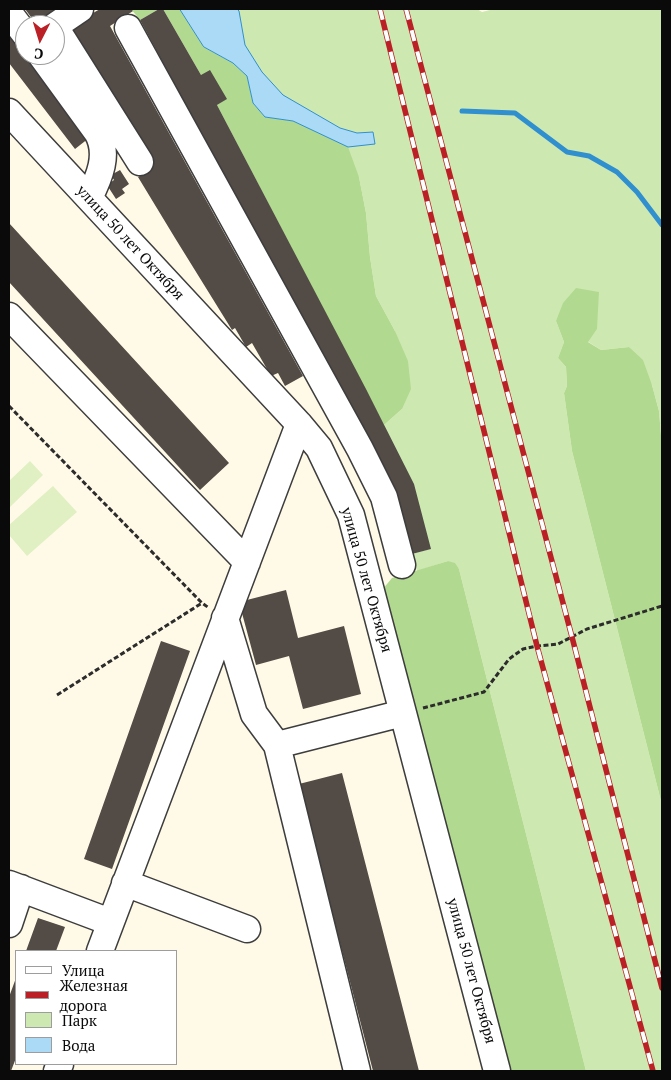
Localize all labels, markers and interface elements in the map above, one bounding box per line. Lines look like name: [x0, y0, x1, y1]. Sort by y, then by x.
north arrow: [15, 15, 65, 65]
text: С: [33, 45, 44, 64]
street label: улица 50 лет Октября: [72, 182, 188, 304]
street label: улица 50 лет Октября: [337, 505, 395, 655]
street label: улица 50 лет Октября: [443, 896, 499, 1046]
legend: [15, 950, 178, 1065]
text: Улица: [62, 960, 105, 980]
text: Железная дорога: [59, 975, 128, 1015]
text: Парк: [62, 1010, 97, 1030]
text: Вода: [62, 1035, 95, 1055]

